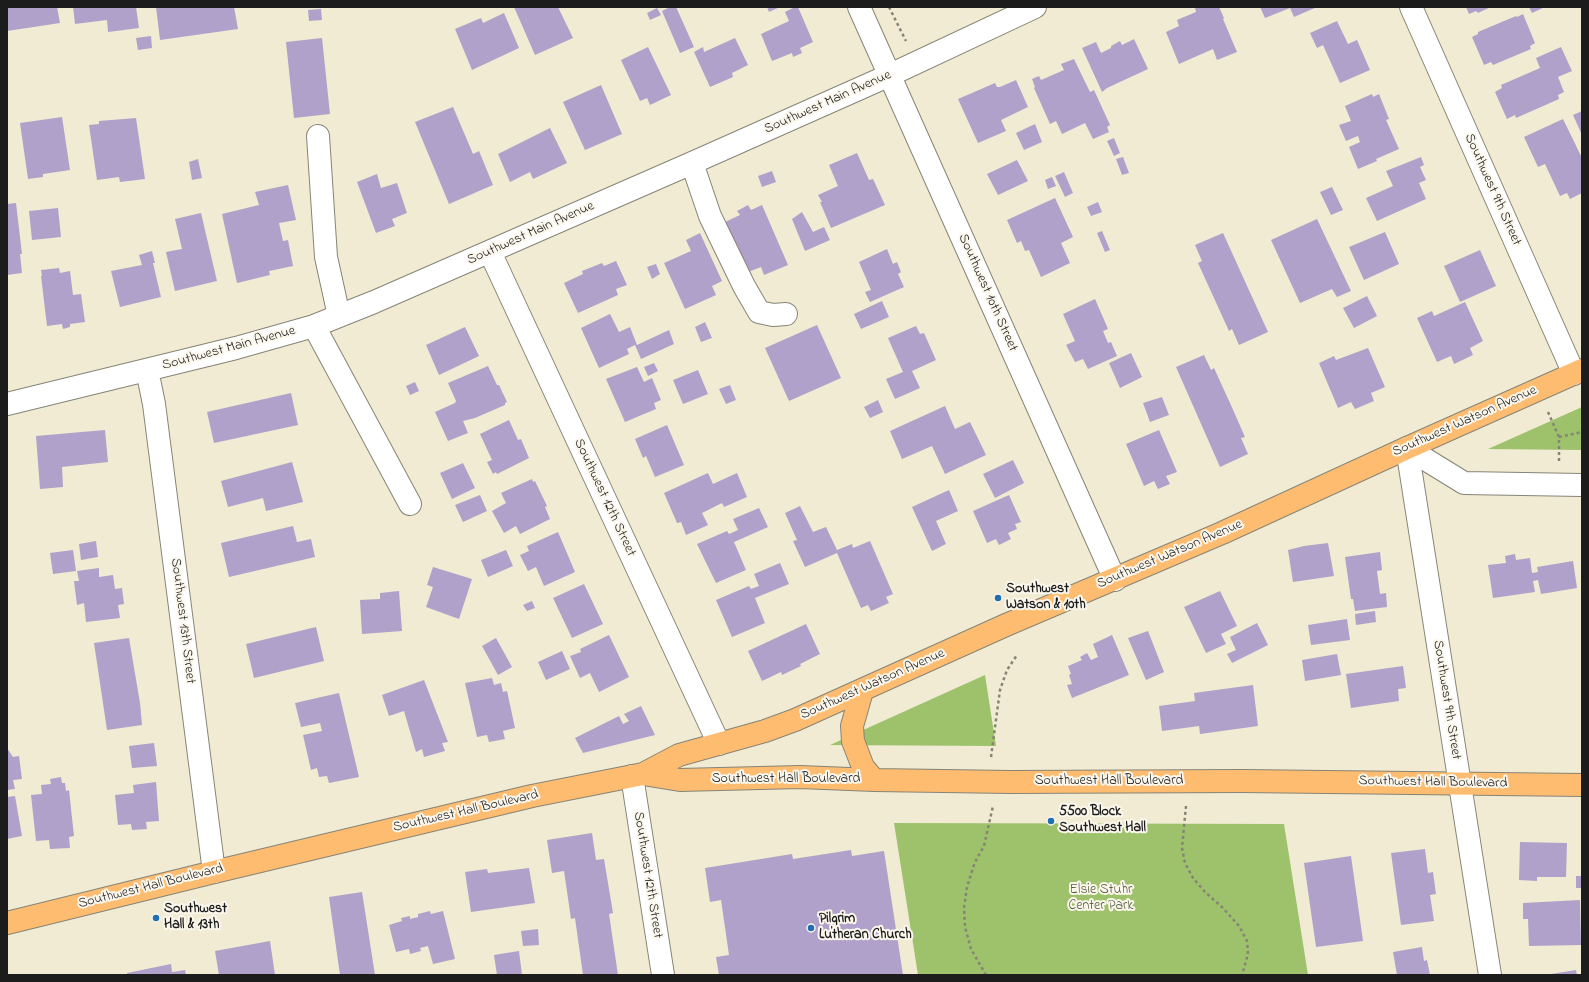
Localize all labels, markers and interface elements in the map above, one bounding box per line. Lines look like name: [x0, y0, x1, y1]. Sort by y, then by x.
street label: Southwest Main Avenue: [762, 67, 894, 139]
street label: Southwest 9th Street: [1460, 131, 1524, 249]
street label: Southwest Main Avenue: [465, 198, 597, 270]
street label: Southwest 10th Street: [953, 232, 1021, 354]
street label: Southwest Main Avenue: [161, 323, 297, 375]
street label: Southwest Watson Avenue: [1390, 383, 1540, 461]
street label: Southwest 12th Street: [569, 436, 639, 560]
street label: Southwest Watson Avenue: [1095, 517, 1245, 593]
street label: Southwest 13th Street: [166, 557, 198, 685]
place label: Southwest Watson & 10th: [1006, 582, 1086, 614]
marker: Southwest Watson & 10th: [993, 593, 1003, 603]
street label: Southwest 9th Street: [1428, 639, 1464, 761]
street label: Southwest Watson Avenue: [798, 646, 948, 724]
street label: Southwest Hall Boulevard: [712, 772, 860, 788]
street label: Southwest Hall Boulevard: [1358, 773, 1508, 793]
street label: Southwest Hall Boulevard: [1035, 774, 1183, 790]
street label: Southwest Hall Boulevard: [392, 787, 540, 837]
place label: 5500 Block Southwest Hall: [1059, 805, 1146, 838]
street label: Southwest 12th Street: [629, 811, 665, 939]
marker: 5500 Block Southwest Hall: [1046, 816, 1056, 826]
street label: Southwest Hall Boulevard: [77, 861, 225, 913]
park label: Elsie Stuhr Center Park: [1069, 883, 1133, 916]
place label: Southwest Hall & 13th: [164, 902, 227, 934]
place label: Pilgrim Lutheran Church: [819, 912, 912, 944]
marker: Southwest Hall & 13th: [151, 913, 161, 923]
marker: Pilgrim Lutheran Church: [806, 923, 816, 933]

